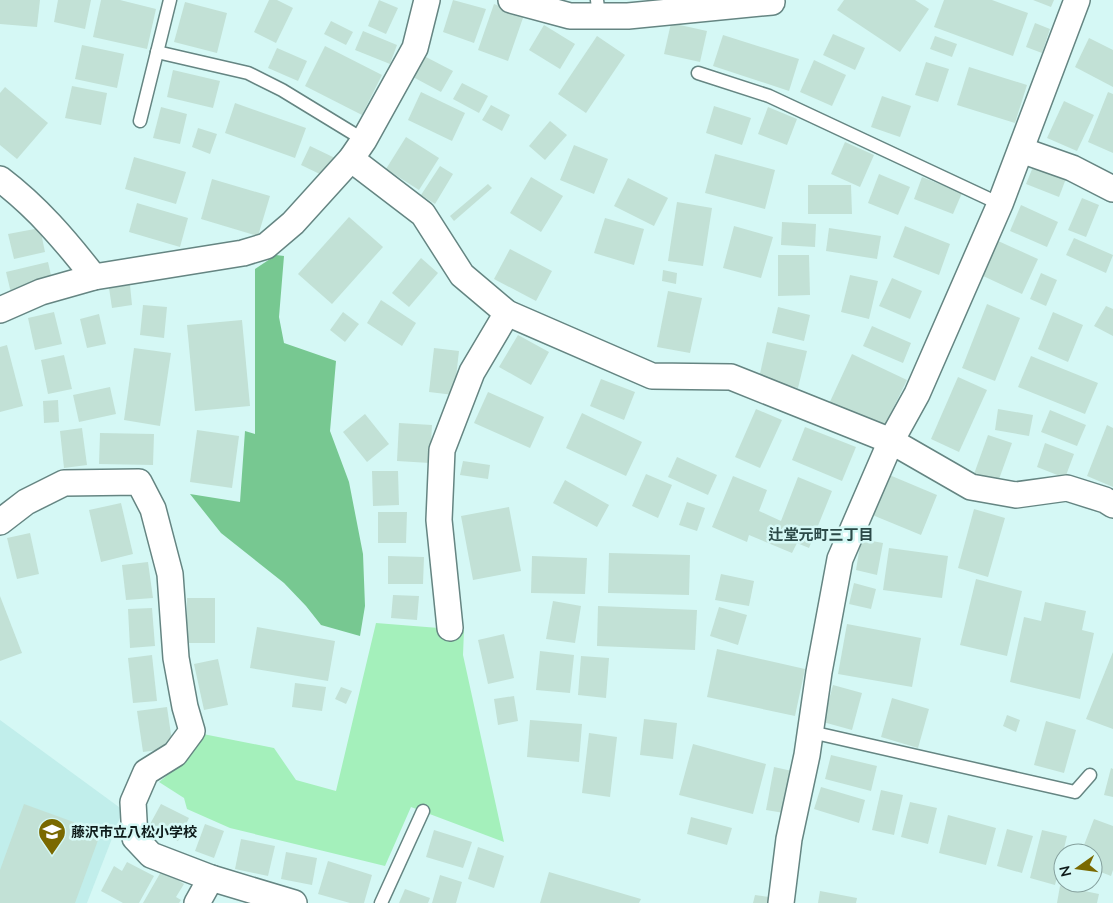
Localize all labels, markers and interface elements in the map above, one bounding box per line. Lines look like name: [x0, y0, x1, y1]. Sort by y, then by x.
district label: 辻堂元町三丁目: [768, 525, 874, 543]
school or university icon: 藤沢市立八松小学校: [37, 817, 67, 856]
place label: 藤沢市立八松小学校: [71, 823, 197, 840]
north arrow: [1053, 843, 1103, 893]
text: N: [1055, 864, 1074, 879]

